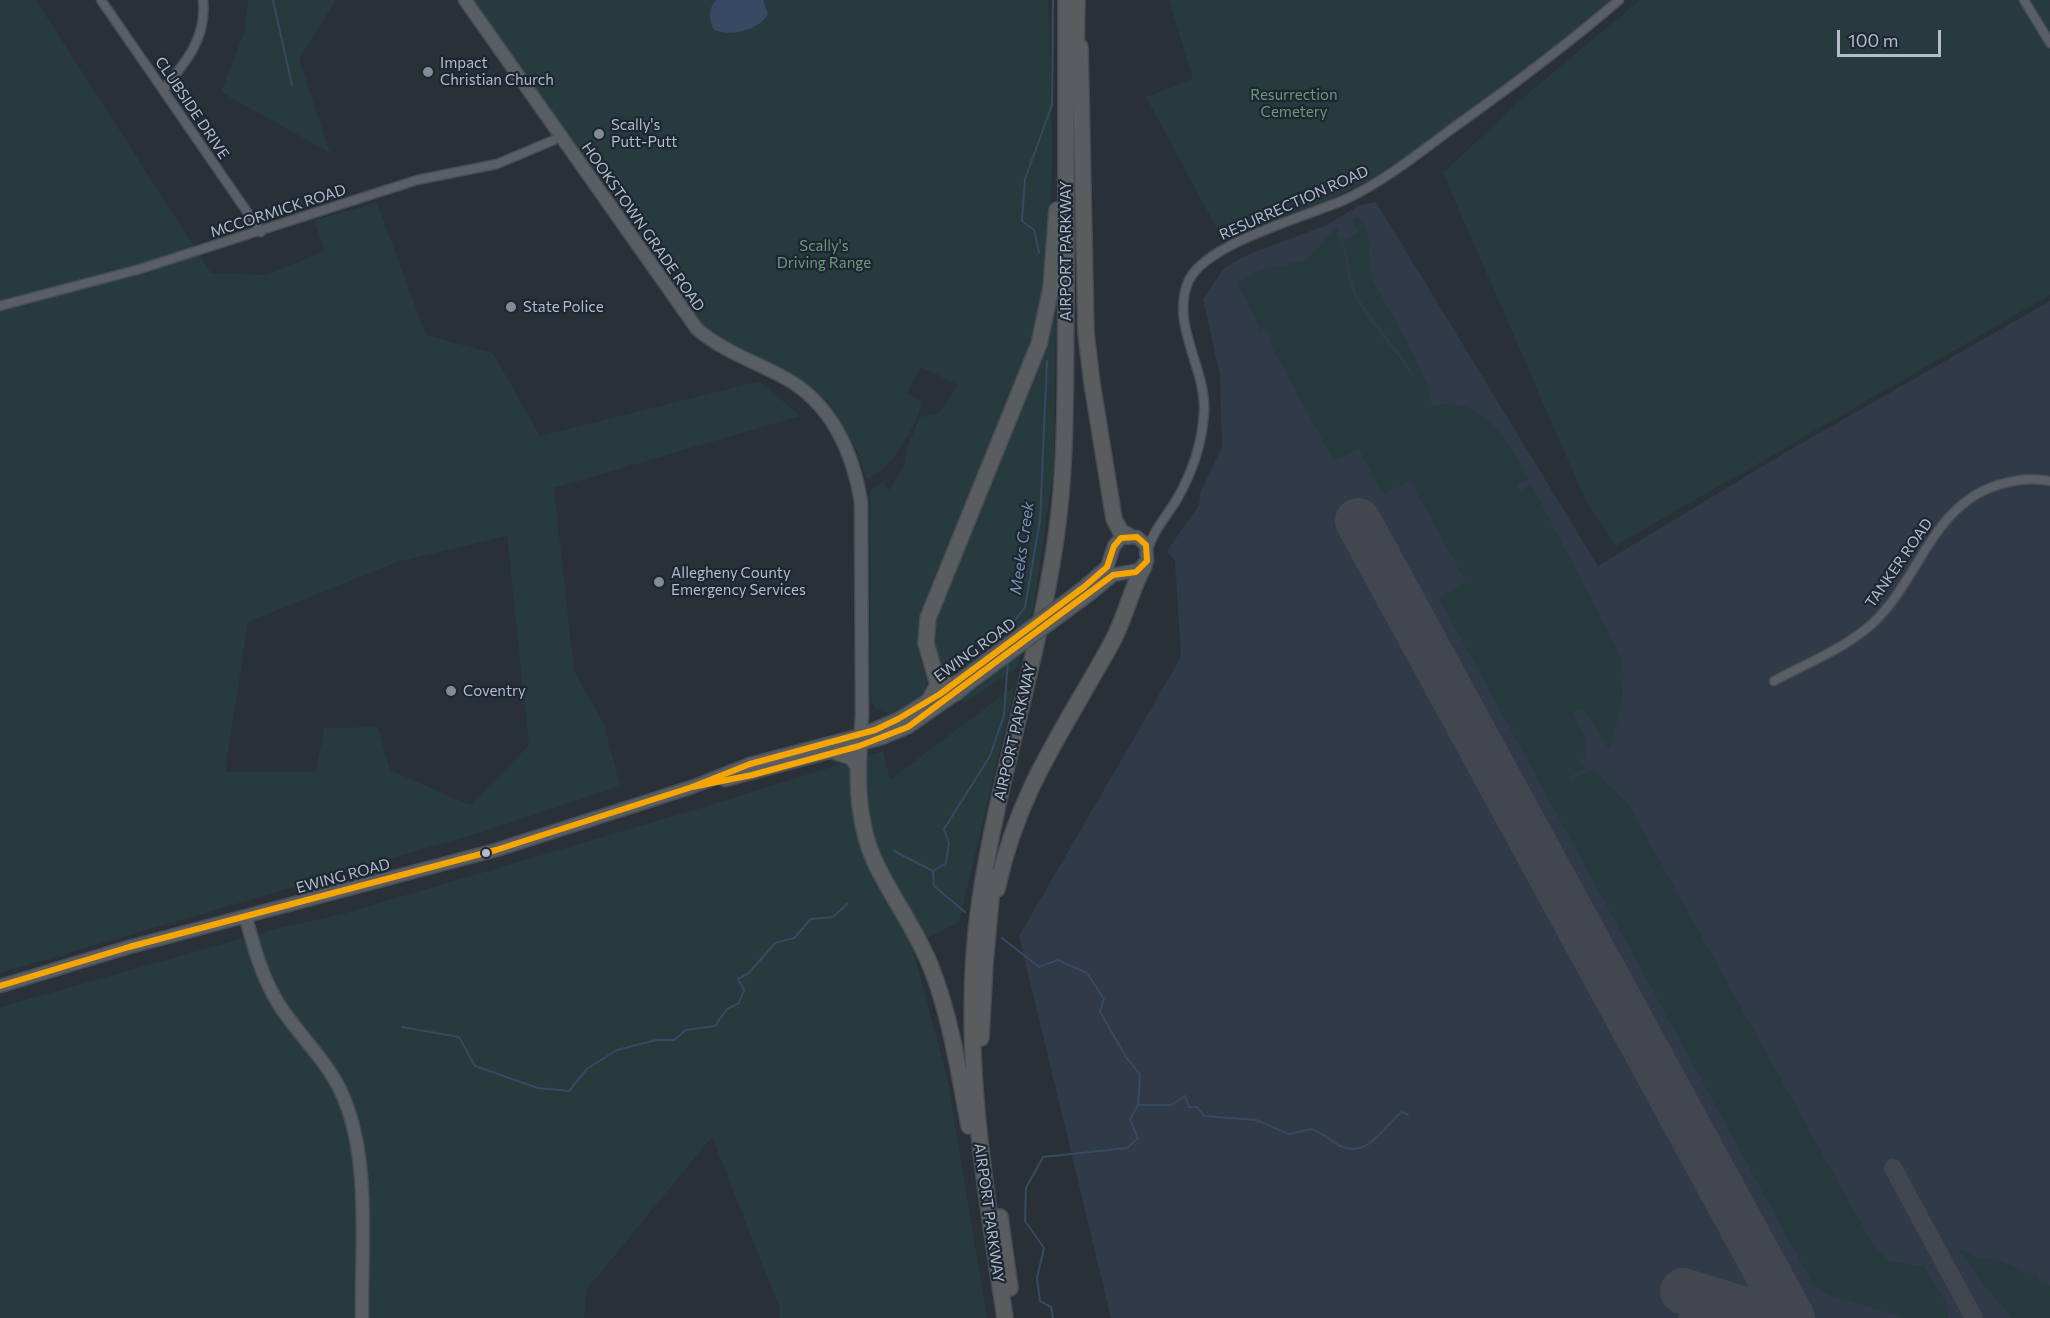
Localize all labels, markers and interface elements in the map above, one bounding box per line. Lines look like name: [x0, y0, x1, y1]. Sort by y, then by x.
scale bar: [1840, 18, 1944, 56]
text: 100 m: [1848, 29, 1898, 51]
street label: CLUBSIDE DRIVE: [151, 53, 233, 163]
place label: Impact Christian Church: [440, 54, 554, 89]
marker: Impact Christian Church: [421, 65, 435, 79]
park label: Resurrection Cemetery: [1250, 86, 1338, 121]
place label: Scally's Putt-Putt: [611, 116, 678, 151]
marker: Scally's Putt-Putt: [592, 127, 606, 141]
street label: HOOKSTOWN GRADE ROAD: [578, 139, 708, 315]
street label: RESURRECTION ROAD: [1217, 162, 1371, 244]
street label: MCCORMICK ROAD: [208, 181, 348, 241]
street label: AIRPORT PARKWAY: [1057, 181, 1075, 321]
park label: Scally's Driving Range: [777, 237, 871, 272]
place label: State Police: [523, 298, 604, 316]
marker: State Police: [504, 300, 518, 314]
water label: Meeks Creek: [1006, 500, 1038, 596]
street label: TANKER ROAD: [1862, 515, 1936, 611]
place label: Allegheny County Emergency Services: [671, 564, 806, 599]
marker: Allegheny County Emergency Services: [652, 575, 666, 589]
street label: EWING ROAD: [931, 614, 1019, 686]
street label: AIRPORT PARKWAY: [990, 661, 1040, 803]
place label: Coventry: [463, 682, 526, 700]
marker: Coventry: [444, 684, 458, 698]
unlabelled marker: [480, 847, 492, 859]
street label: EWING ROAD: [294, 855, 392, 897]
street label: AIRPORT PARKWAY: [970, 1142, 1008, 1284]

